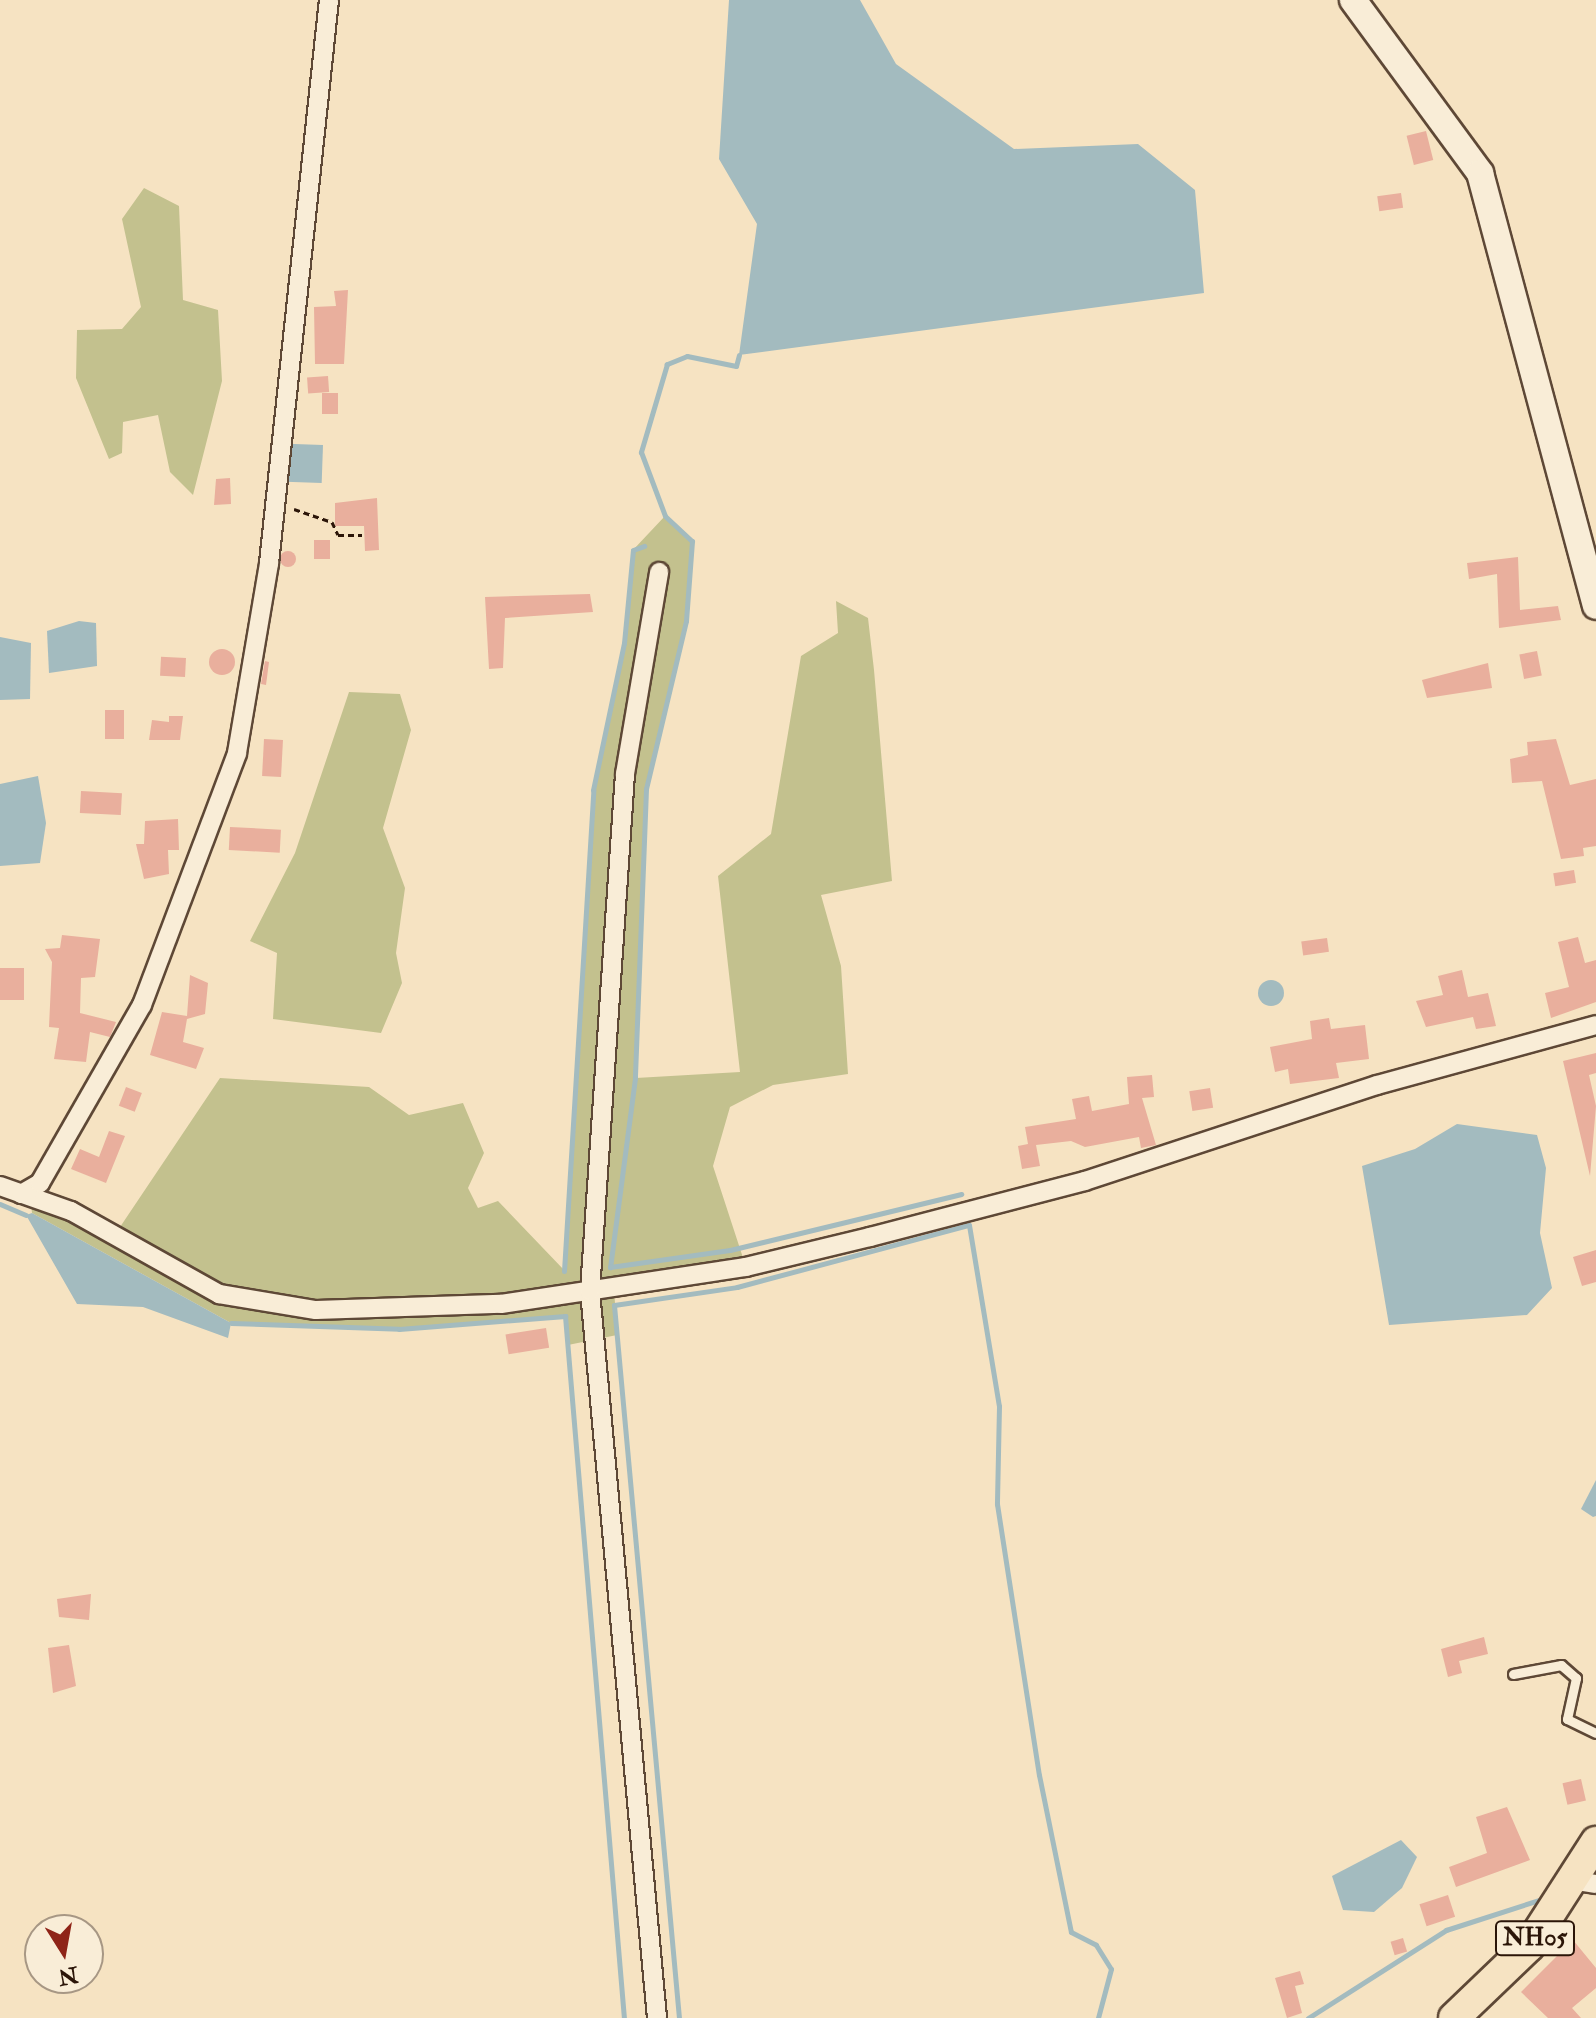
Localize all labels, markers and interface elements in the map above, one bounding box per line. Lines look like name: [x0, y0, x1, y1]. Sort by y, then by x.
north arrow: [24, 1914, 104, 1994]
road number: NH05: [1493, 1918, 1577, 1958]
text: N: [56, 1960, 81, 1991]

